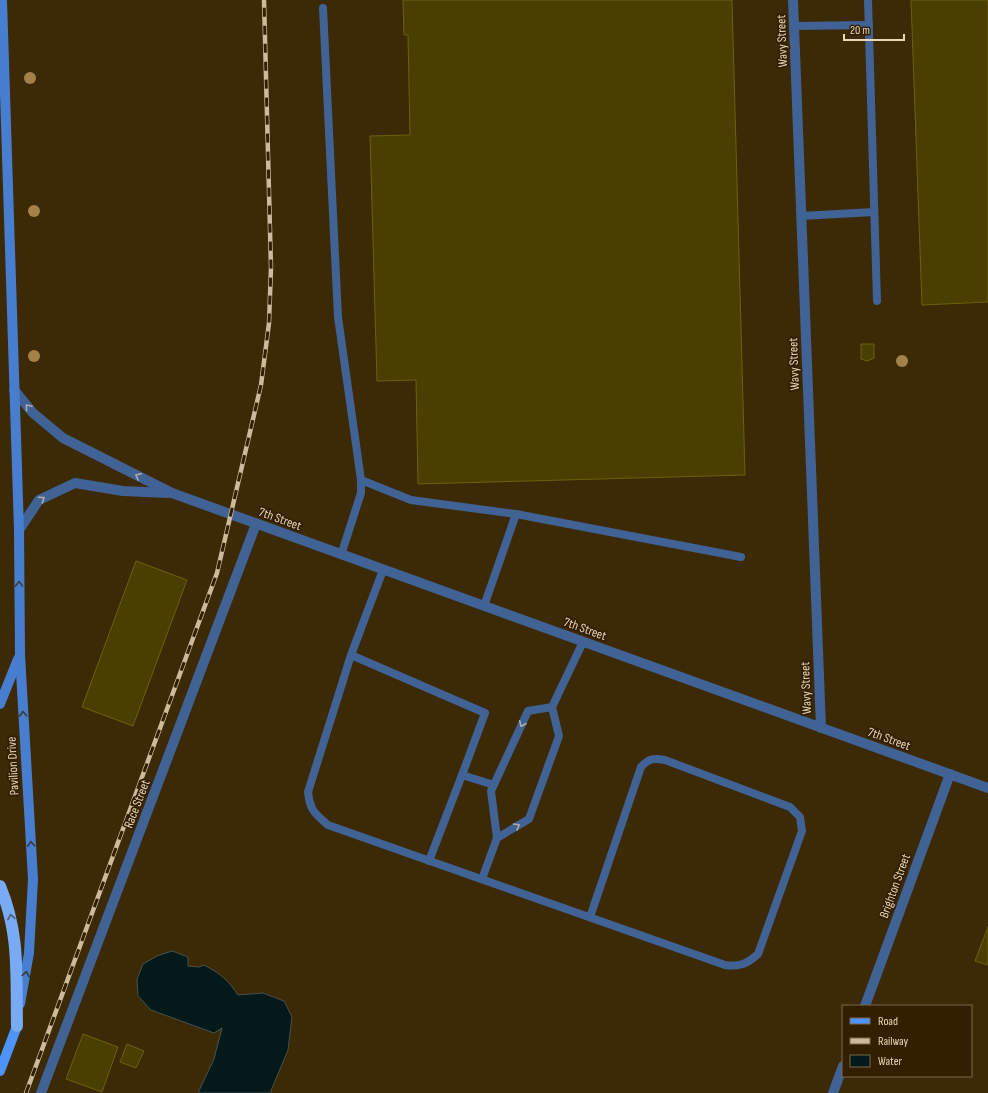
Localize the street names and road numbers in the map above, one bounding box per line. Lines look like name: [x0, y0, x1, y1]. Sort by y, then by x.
street label: Wavy Street: [773, 14, 791, 68]
street label: Wavy Street: [785, 337, 803, 391]
street label: 7th Street: [256, 504, 304, 534]
street label: 7th Street: [561, 614, 609, 644]
street label: Wavy Street: [797, 661, 815, 715]
street label: 7th Street: [865, 724, 913, 754]
street label: Pavilion Drive: [3, 736, 23, 796]
street label: Race Street: [120, 777, 154, 831]
street label: Brighton Street: [876, 852, 914, 920]

